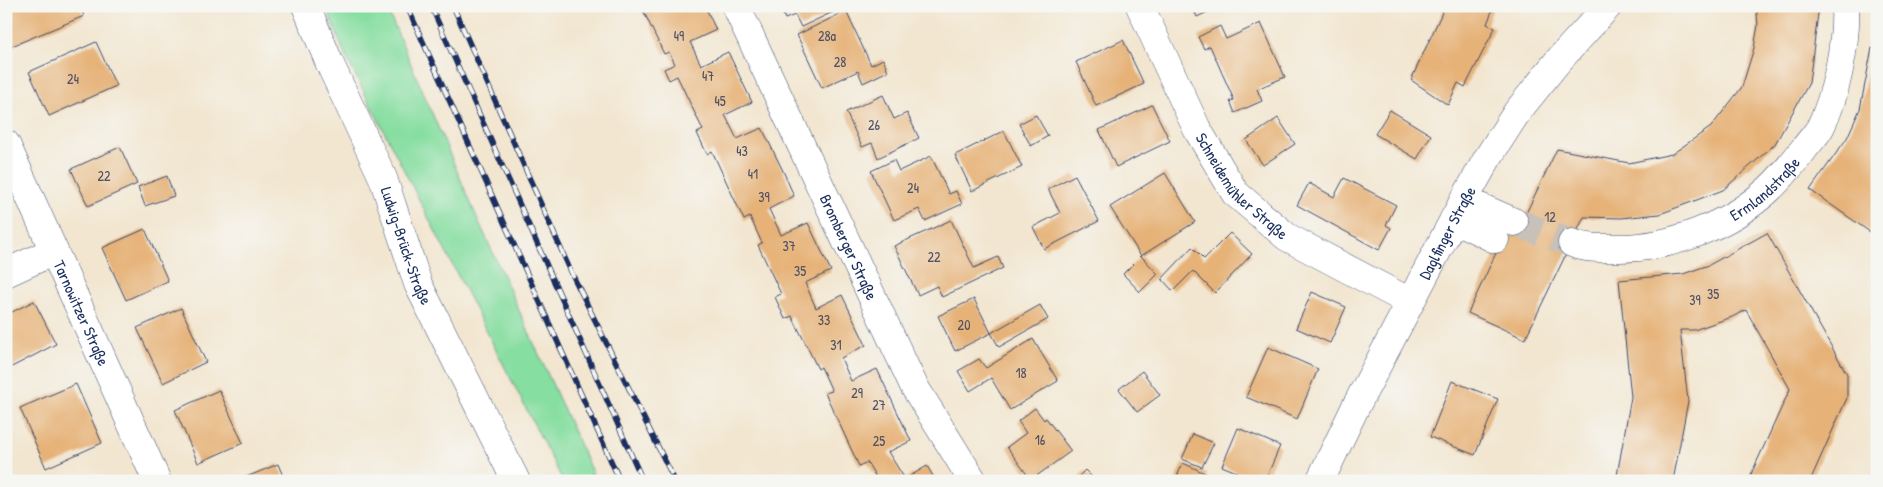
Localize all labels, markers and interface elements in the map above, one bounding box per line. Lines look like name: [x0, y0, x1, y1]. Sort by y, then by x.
house number: 49: [674, 26, 684, 45]
house number: 28a: [818, 26, 837, 45]
house number: 28: [834, 52, 846, 71]
house number: 47: [702, 66, 714, 85]
house number: 24: [67, 69, 79, 88]
house number: 45: [714, 91, 726, 110]
house number: 26: [868, 115, 880, 134]
street label: Schneidemühler Straße: [1191, 129, 1293, 245]
house number: 43: [736, 141, 748, 160]
street label: Ermlandstraße: [1726, 152, 1805, 226]
house number: 41: [748, 164, 758, 183]
house number: 22: [97, 166, 111, 185]
house number: 24: [907, 178, 919, 197]
street label: Daglfinger Straße: [1413, 181, 1481, 283]
street label: Ludwig-Brück-Straße: [376, 184, 438, 309]
house number: 39: [758, 187, 770, 206]
street label: Bromberger Straße: [815, 190, 883, 304]
house number: 12: [1544, 207, 1556, 226]
house number: 37: [782, 236, 796, 255]
house number: 22: [927, 247, 941, 266]
street label: Tarnowitzer Straße: [48, 257, 115, 370]
house number: 35: [794, 261, 806, 280]
house number: 35: [1707, 284, 1719, 303]
house number: 39: [1689, 290, 1701, 309]
house number: 33: [818, 310, 830, 329]
house number: 20: [958, 315, 970, 334]
house number: 31: [830, 335, 842, 354]
house number: 18: [1015, 363, 1027, 382]
house number: 29: [851, 383, 863, 402]
house number: 27: [872, 395, 886, 414]
house number: 16: [1035, 430, 1046, 449]
house number: 25: [873, 431, 885, 450]

